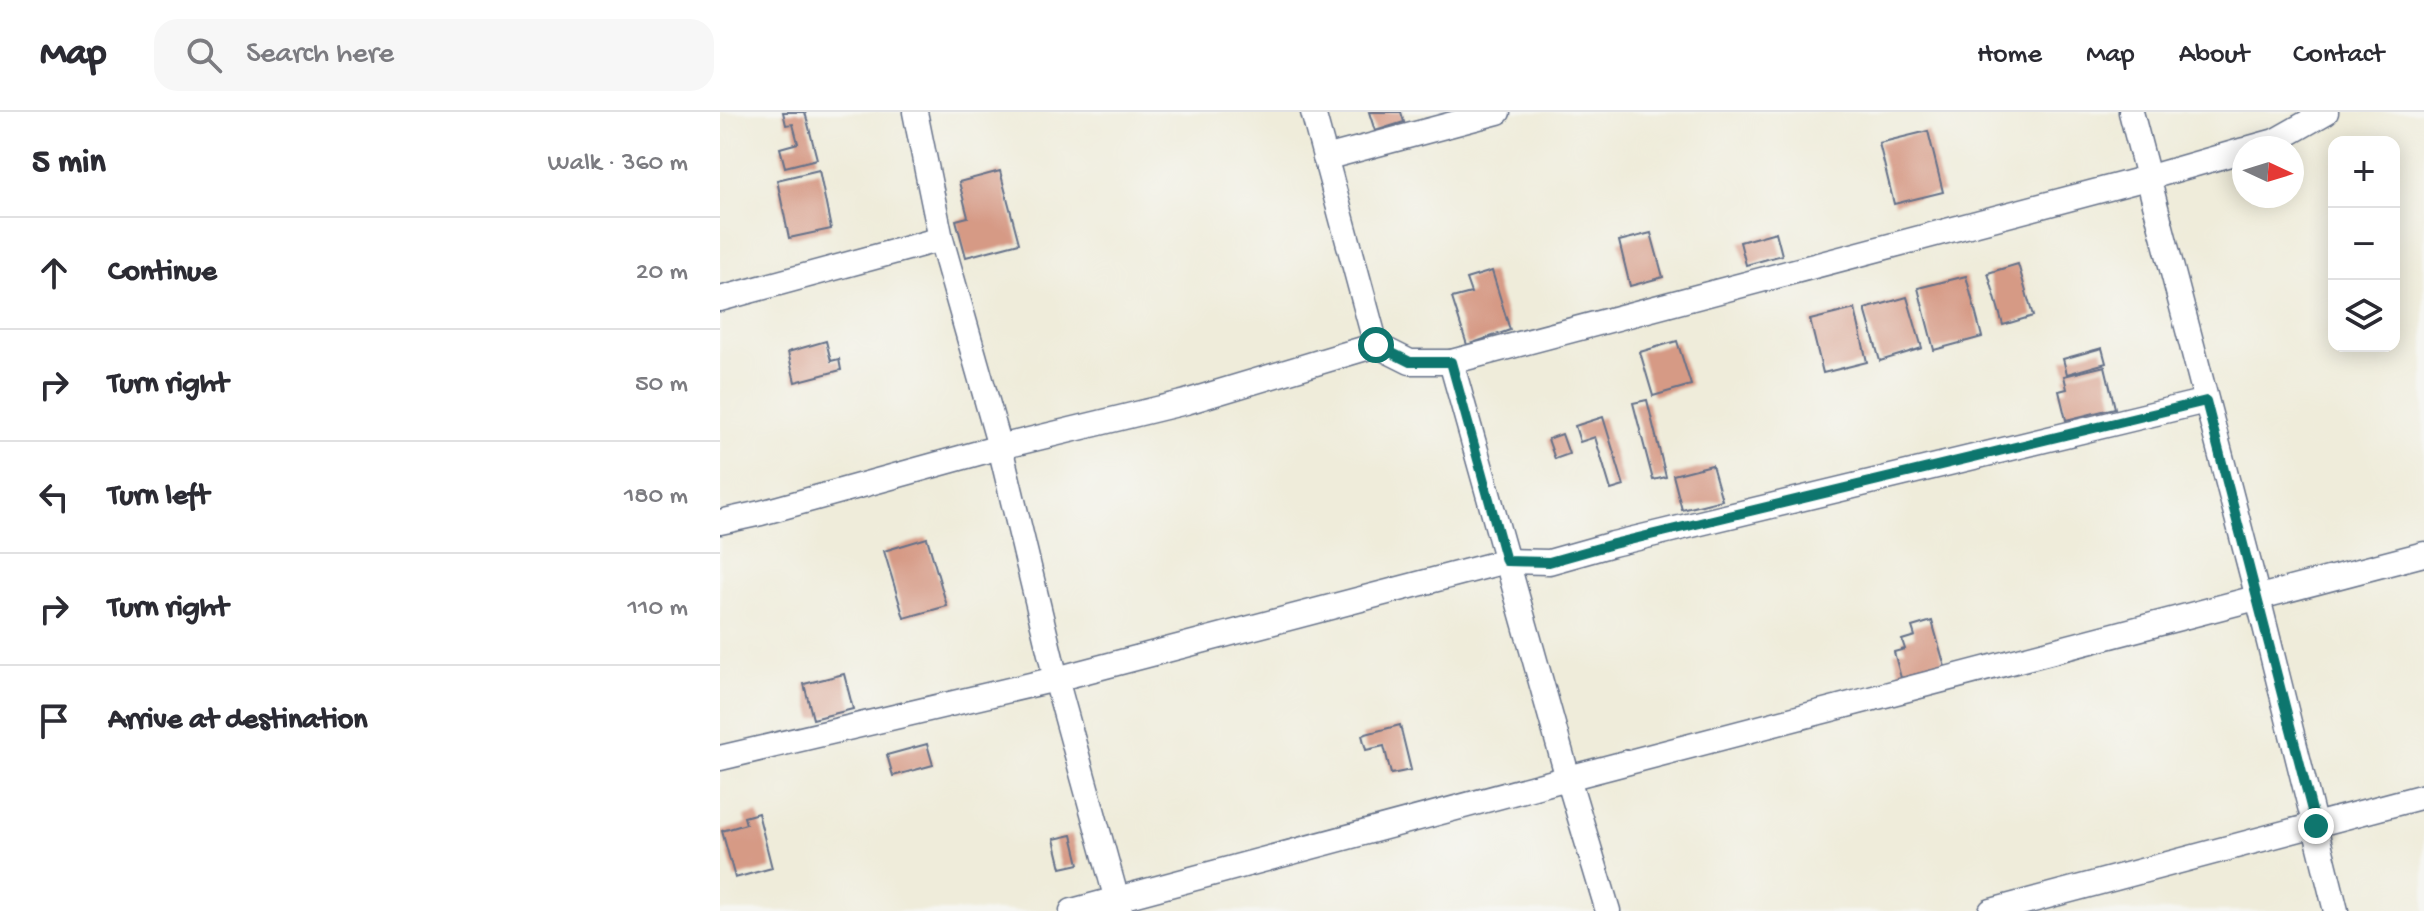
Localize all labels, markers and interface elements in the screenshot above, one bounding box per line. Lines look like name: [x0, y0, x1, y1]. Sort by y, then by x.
search box: [154, 19, 714, 91]
text: Map: [40, 33, 106, 77]
icon: search: [182, 33, 226, 77]
text: Search here: [246, 38, 394, 73]
text: Home: [1977, 39, 2042, 72]
text: Map: [2086, 39, 2135, 72]
text: About: [2179, 39, 2249, 72]
text: Contact: [2293, 39, 2384, 72]
north arrow: [2232, 136, 2304, 208]
map controls: [2328, 136, 2400, 352]
button: +: [2328, 136, 2400, 208]
text: 5 min: [32, 144, 106, 184]
text: Walk · 360 m: [548, 149, 688, 180]
button: −: [2328, 208, 2400, 280]
icon: ahead: [32, 251, 76, 295]
text: Continue: [108, 256, 217, 291]
text: 20 m: [636, 258, 688, 289]
button: layers: [2328, 280, 2400, 352]
route start: [1358, 327, 1394, 363]
icon: right: [32, 363, 76, 407]
text: Turn right: [108, 368, 228, 403]
text: 50 m: [635, 370, 688, 401]
icon: left: [32, 475, 76, 519]
text: Turn left: [108, 480, 209, 515]
text: 180 m: [624, 482, 688, 513]
icon: right: [32, 587, 76, 631]
text: Turn right: [108, 592, 228, 627]
text: 110 m: [628, 594, 688, 625]
icon: arrive: [32, 699, 76, 743]
text: Arrive at destination: [108, 704, 368, 739]
route end: [2298, 808, 2334, 844]

